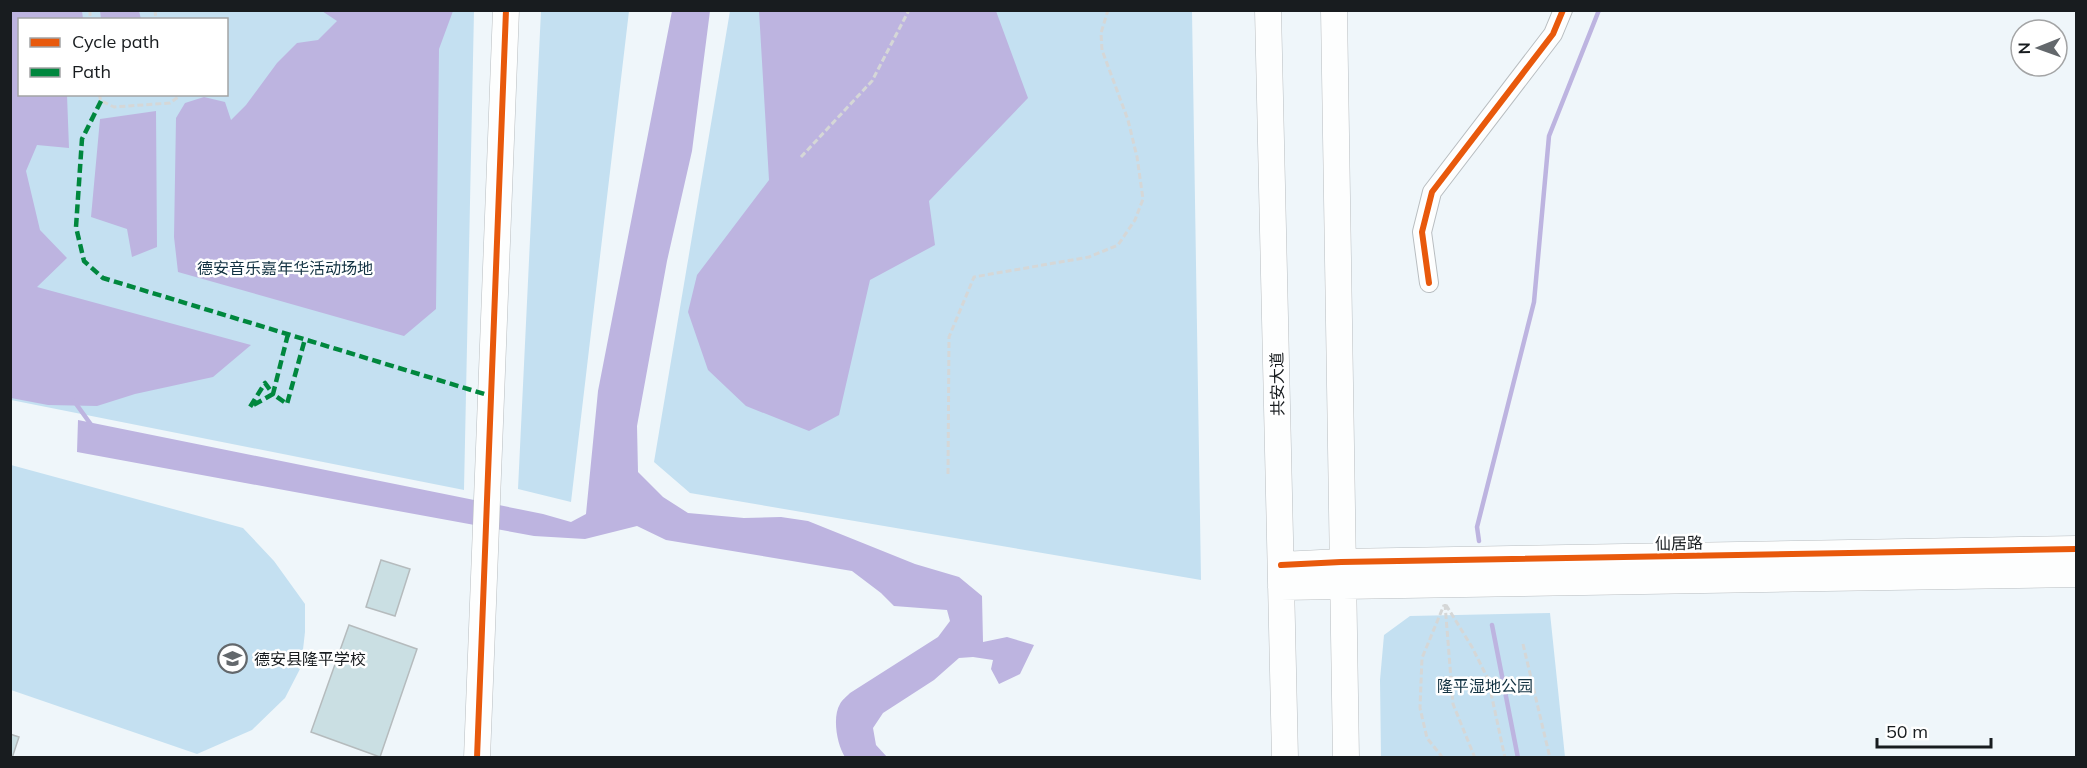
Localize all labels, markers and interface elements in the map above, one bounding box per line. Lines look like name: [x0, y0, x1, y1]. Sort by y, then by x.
legend: [18, 18, 228, 96]
north arrow: [2009, 18, 2069, 78]
text: Cycle path: [72, 30, 159, 53]
text: N: [2014, 42, 2034, 54]
text: Path: [72, 60, 111, 83]
park label: 德安音乐嘉年华活动场地: [197, 258, 373, 278]
street label: 共安大道: [1266, 352, 1288, 416]
street label: 仙居路: [1655, 533, 1703, 553]
school or university icon: 德安县隆平学校: [217, 643, 249, 675]
place label: 德安县隆平学校: [254, 649, 366, 669]
park label: 隆平湿地公园: [1437, 676, 1533, 696]
scale bar: [1877, 711, 1991, 749]
text: 50 m: [1886, 720, 1928, 743]

